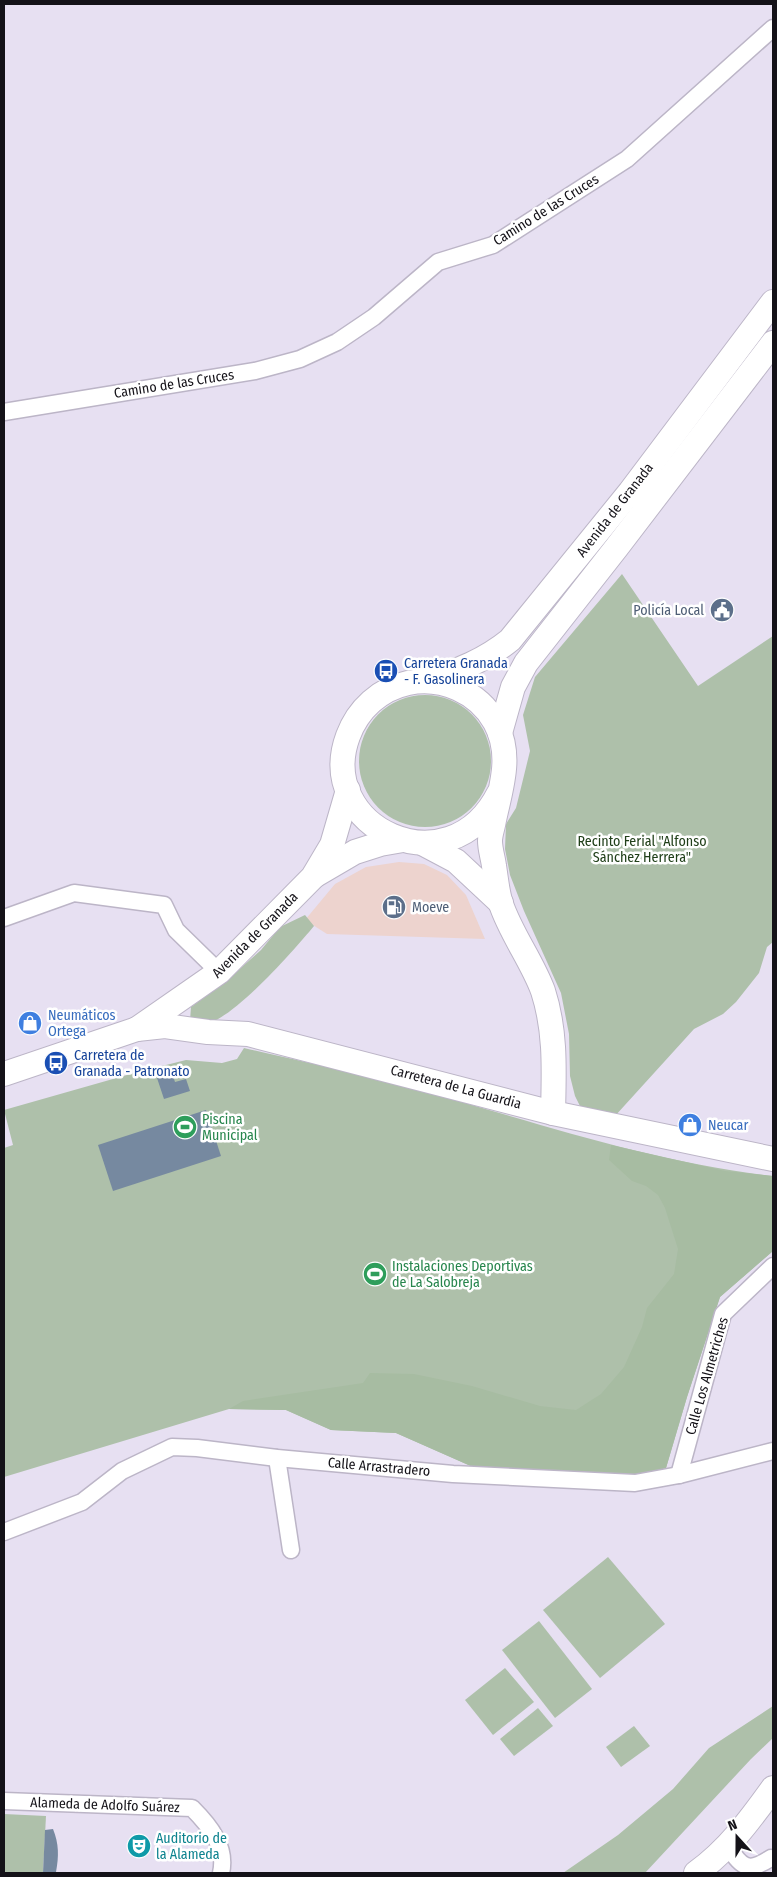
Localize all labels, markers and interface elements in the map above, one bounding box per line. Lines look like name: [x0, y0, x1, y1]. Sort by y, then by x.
street label: Camino de las Cruces: [490, 171, 602, 249]
street label: Camino de las Cruces: [113, 366, 235, 402]
street label: Avenida de Granada: [573, 459, 657, 560]
public building icon: Policía Local: [709, 597, 735, 623]
place label: Policía Local: [633, 602, 704, 619]
place label: Carretera Granada - F. Gasolinera: [404, 655, 508, 688]
bus stop icon: Carretera Granada - F. Gasolinera: [373, 658, 399, 684]
park label: Recinto Ferial "Alfonso Sánchez Herrera": [577, 833, 707, 866]
street label: Avenida de Granada: [208, 888, 302, 982]
fuel station icon: Moeve: [381, 894, 407, 920]
place label: Moeve: [412, 899, 449, 916]
place label: Neumáticos Ortega: [48, 1007, 116, 1040]
shop icon: Neumáticos Ortega: [17, 1010, 43, 1036]
place label: Carretera de Granada - Patronato: [74, 1047, 190, 1080]
bus stop icon: Carretera de Granada - Patronato: [43, 1050, 69, 1076]
street label: Carretera de La Guardia: [389, 1061, 523, 1113]
place label: Piscina Municipal: [202, 1111, 258, 1144]
shop icon: Neucar: [677, 1112, 703, 1138]
sports icon: Piscina Municipal: [172, 1114, 198, 1140]
place label: Neucar: [708, 1117, 748, 1134]
place label: Instalaciones Deportivas de La Salobreja: [392, 1258, 533, 1291]
sports icon: Instalaciones Deportivas de La Salobreja: [362, 1261, 388, 1287]
street label: Calle Los Almetriches: [682, 1315, 732, 1437]
street label: Calle Arrastradero: [327, 1454, 431, 1480]
street label: Alameda de Adolfo Suárez: [30, 1794, 181, 1816]
north arrow: [712, 1812, 762, 1862]
text: N: [726, 1816, 739, 1835]
place label: Auditorio de la Alameda: [156, 1830, 227, 1863]
theatre icon: Auditorio de la Alameda: [126, 1833, 152, 1859]

